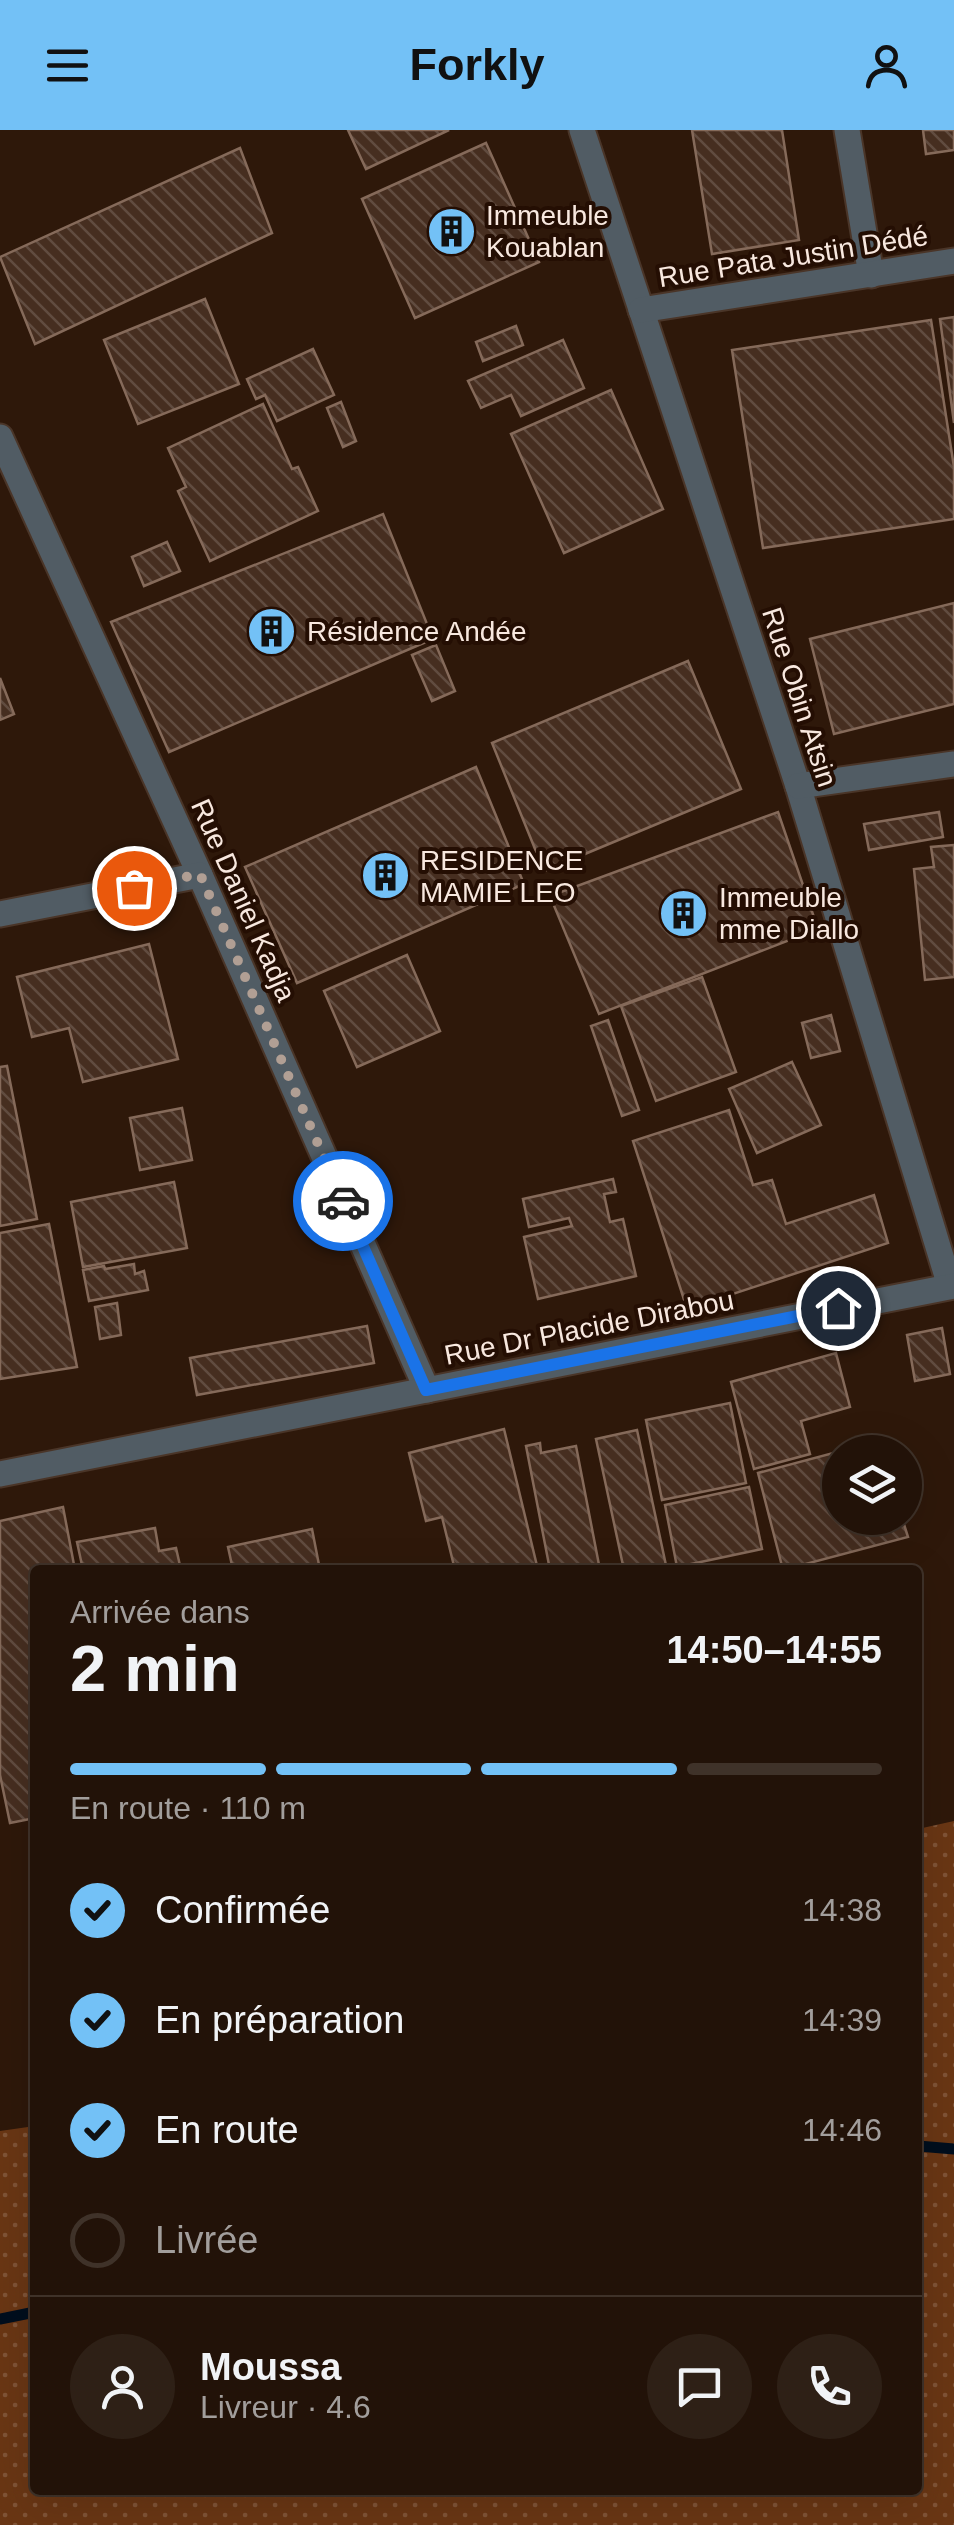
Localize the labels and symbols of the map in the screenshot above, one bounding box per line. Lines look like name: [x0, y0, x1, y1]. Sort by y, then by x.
place label: Immeuble Kouablan: [486, 200, 609, 263]
building icon: Immeuble Kouablan: [425, 205, 477, 257]
street label: Rue Pata Justin Dédé: [656, 220, 930, 293]
street label: Rue Obin Atsin: [756, 604, 843, 791]
building icon: Résidence Andée: [246, 605, 298, 657]
place label: Résidence Andée: [307, 616, 527, 647]
street label: Rue Daniel Kadja: [185, 794, 302, 1006]
place label: RESIDENCE MAMIE LEO: [420, 845, 583, 908]
pin: [92, 846, 177, 931]
building icon: RESIDENCE MAMIE LEO: [359, 850, 411, 902]
place label: Immeuble mme Diallo: [719, 882, 859, 945]
building icon: Immeuble mme Diallo: [658, 887, 710, 939]
courier: [293, 1151, 393, 1251]
pin: [796, 1266, 881, 1351]
street label: Rue Dr Placide Dirabou: [442, 1284, 736, 1371]

